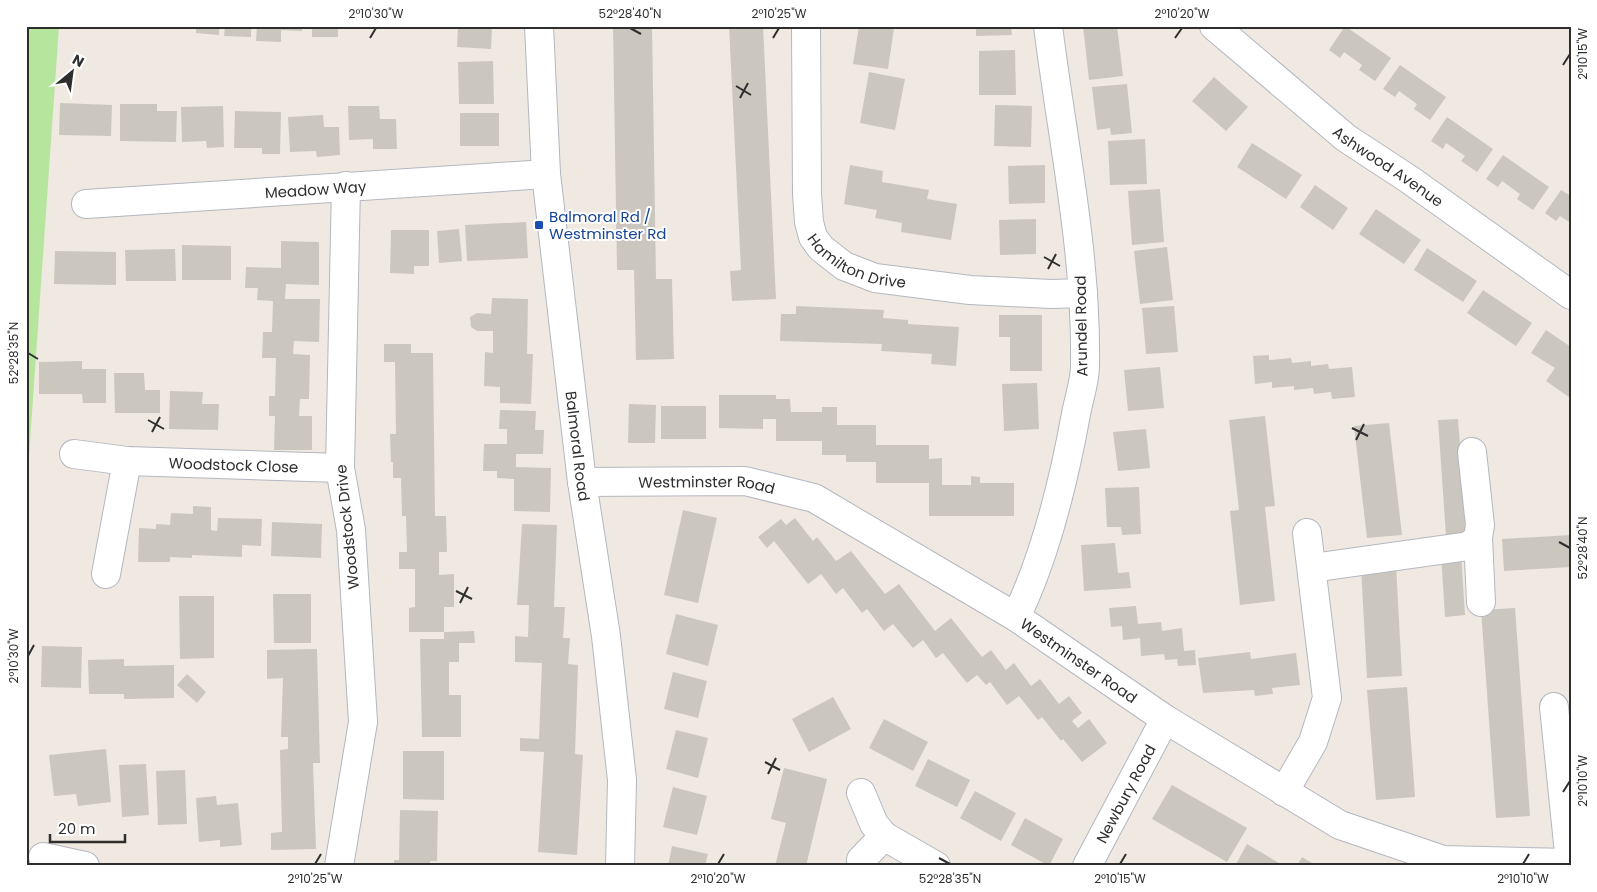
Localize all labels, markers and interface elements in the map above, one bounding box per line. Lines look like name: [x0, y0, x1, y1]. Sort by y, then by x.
text: 2°10'30"W: [349, 5, 404, 22]
text: 52°28'40"N: [599, 5, 661, 22]
text: 2°10'25"W: [752, 5, 807, 22]
text: 2°10'20"W: [1155, 5, 1210, 22]
text: 2°10'15"W: [1574, 28, 1591, 80]
north arrow: [48, 48, 98, 98]
text: N: [69, 49, 88, 72]
street label: Ashwood Avenue: [1329, 121, 1448, 211]
street label: Meadow Way: [264, 175, 367, 203]
place label: Balmoral Rd / Westminster Rd: [549, 206, 666, 244]
marker: Balmoral Rd / Westminster Rd: [533, 219, 545, 231]
street label: Hamilton Drive: [803, 229, 907, 292]
street label: Arundel Road: [1070, 275, 1092, 377]
text: 52°28'35"N: [5, 322, 22, 384]
street label: Balmoral Road: [561, 390, 595, 502]
street label: Woodstock Close: [168, 452, 299, 477]
street label: Woodstock Drive: [330, 464, 364, 590]
street label: Westminster Road: [638, 470, 777, 499]
text: 52°28'40"N: [1574, 517, 1591, 579]
street label: Westminster Road: [1017, 613, 1142, 708]
text: 2°10'30"W: [5, 628, 22, 683]
street label: Newbury Road: [1091, 740, 1160, 847]
text: 2°10'10"W: [1574, 755, 1591, 807]
scale bar: [50, 812, 125, 844]
text: 20 m: [58, 818, 96, 839]
text: 2°10'25"W: [288, 870, 343, 887]
text: 2°10'20"W: [691, 870, 746, 887]
text: 52°28'35"N: [919, 870, 981, 887]
text: 2°10'15"W: [1094, 870, 1146, 887]
text: 2°10'10"W: [1497, 870, 1549, 887]

